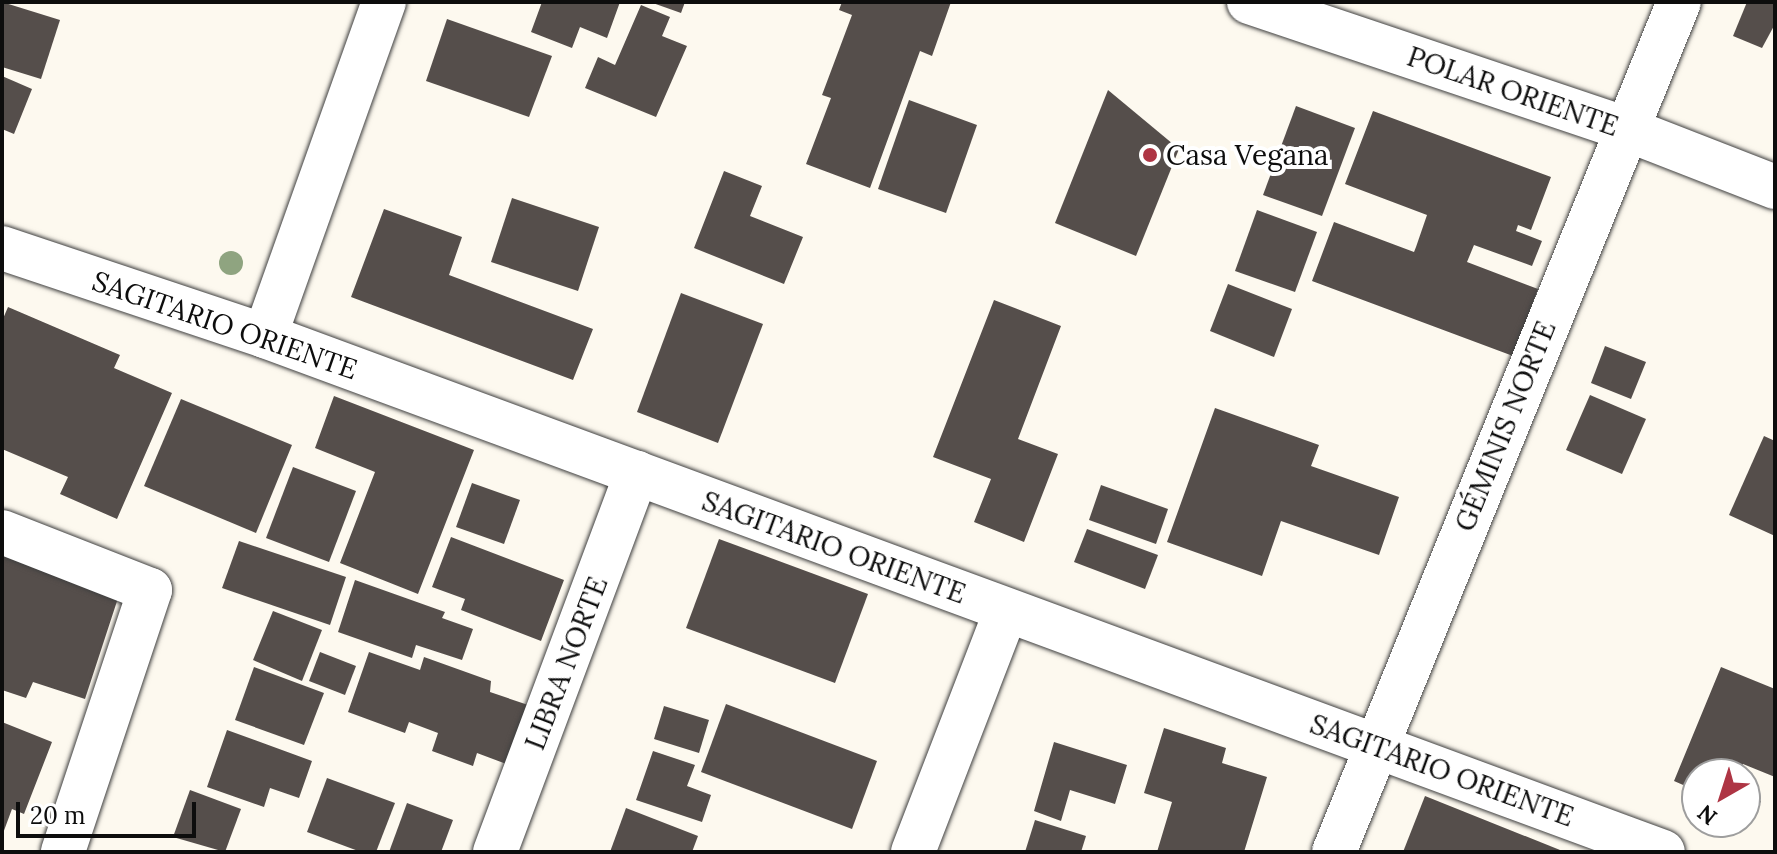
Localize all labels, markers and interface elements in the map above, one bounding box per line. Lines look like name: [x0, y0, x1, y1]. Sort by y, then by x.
street label: POLAR ORIENTE: [1403, 39, 1623, 143]
place label: Casa Vegana: [1166, 138, 1329, 172]
marker: Casa Vegana: [1141, 146, 1159, 164]
street label: SAGITARIO ORIENTE: [88, 264, 362, 386]
street label: GÉMINIS NORTE: [1447, 316, 1563, 536]
street label: SAGITARIO ORIENTE: [698, 484, 970, 610]
street label: LIBRA NORTE: [518, 572, 614, 754]
street label: SAGITARIO ORIENTE: [1306, 707, 1578, 833]
north arrow: [1681, 758, 1761, 838]
scale bar: [20, 786, 200, 836]
text: N: [1692, 799, 1723, 831]
text: 20 m: [30, 800, 86, 831]

